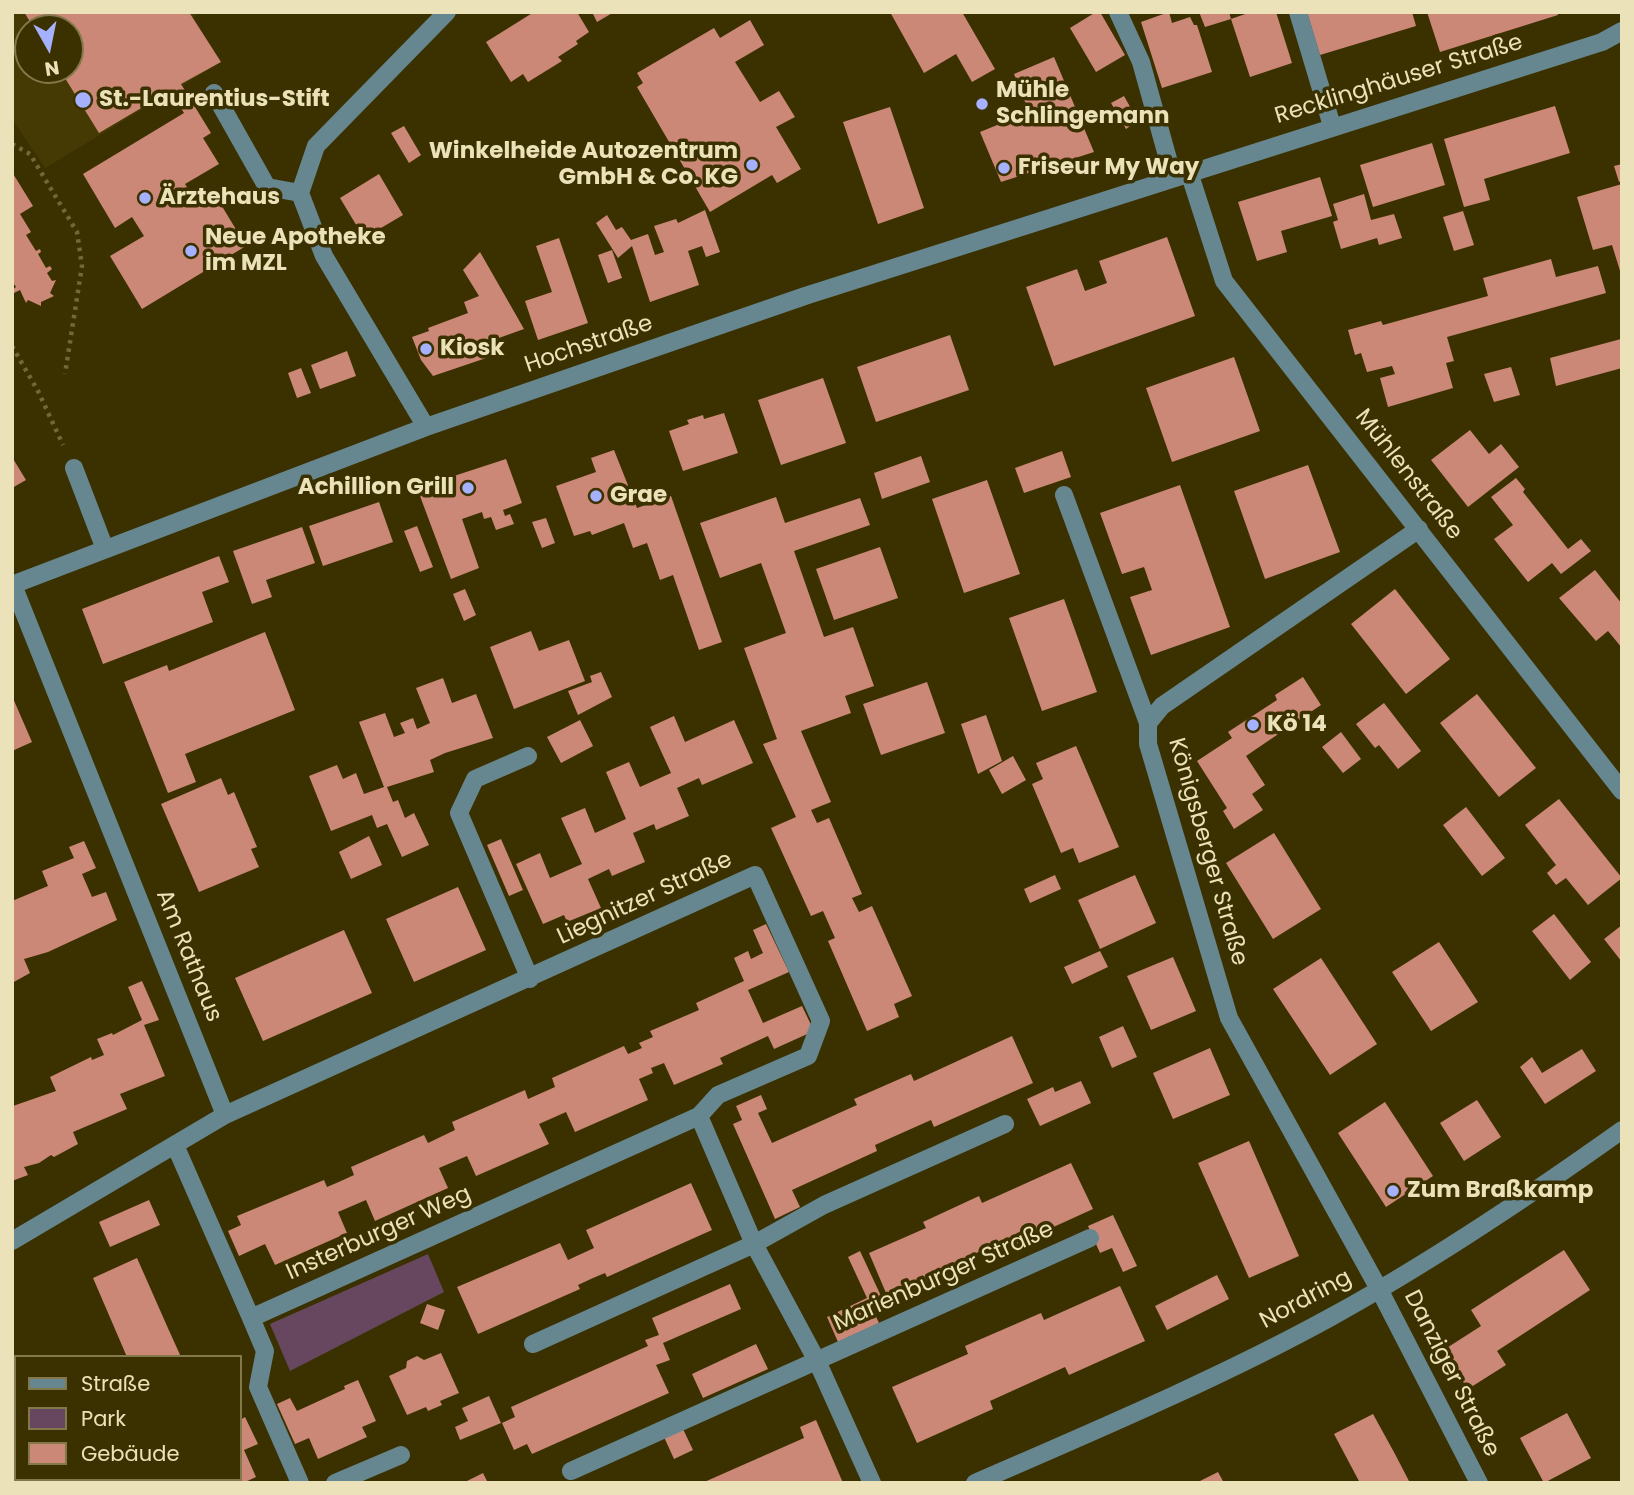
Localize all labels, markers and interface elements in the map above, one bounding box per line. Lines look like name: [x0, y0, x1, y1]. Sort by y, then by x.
north arrow: [14, 14, 84, 84]
street label: Recklinghäuser Straße: [1272, 29, 1526, 131]
text: N: [43, 54, 61, 83]
place label: Mühle Schlingemann: [996, 77, 1169, 131]
place label: St.-Laurentius-Stift: [99, 86, 330, 114]
marker: St.-Laurentius-Stift: [73, 90, 93, 110]
marker: Mühle Schlingemann: [974, 96, 990, 112]
place label: Winkelheide Autozentrum GmbH & Co. KG: [429, 138, 738, 192]
place label: Friseur My Way: [1018, 154, 1199, 182]
marker: Winkelheide Autozentrum GmbH & Co. KG: [744, 157, 760, 173]
marker: Friseur My Way: [996, 160, 1012, 176]
place label: Ärztehaus: [159, 184, 280, 212]
marker: Ärztehaus: [137, 190, 153, 206]
place label: Neue Apotheke im MZL: [205, 224, 386, 278]
marker: Neue Apotheke im MZL: [183, 243, 199, 259]
street label: Hochstraße: [521, 310, 657, 380]
place label: Kiosk: [440, 335, 505, 363]
marker: Kiosk: [418, 341, 434, 357]
street label: Mühlenstraße: [1348, 404, 1468, 546]
place label: Achillion Grill: [298, 474, 454, 502]
marker: Achillion Grill: [460, 480, 476, 496]
place label: Grae: [610, 482, 667, 510]
marker: Grae: [588, 488, 604, 504]
place label: Kö 14: [1267, 711, 1327, 739]
marker: Kö 14: [1245, 717, 1261, 733]
street label: Königsberger Straße: [1161, 735, 1253, 969]
street label: Liegnitzer Straße: [553, 846, 737, 952]
street label: Am Rathaus: [149, 886, 227, 1026]
place label: Zum Braßkamp: [1407, 1177, 1593, 1205]
street label: Insterburger Weg: [282, 1181, 476, 1287]
marker: Zum Braßkamp: [1385, 1183, 1401, 1199]
street label: Marienburger Straße: [830, 1216, 1058, 1338]
street label: Nordring: [1256, 1264, 1356, 1336]
street label: Danziger Straße: [1397, 1286, 1505, 1462]
legend: [14, 1355, 242, 1481]
text: Straße: [81, 1369, 150, 1398]
text: Park: [81, 1404, 126, 1433]
text: Gebäude: [81, 1439, 179, 1468]

